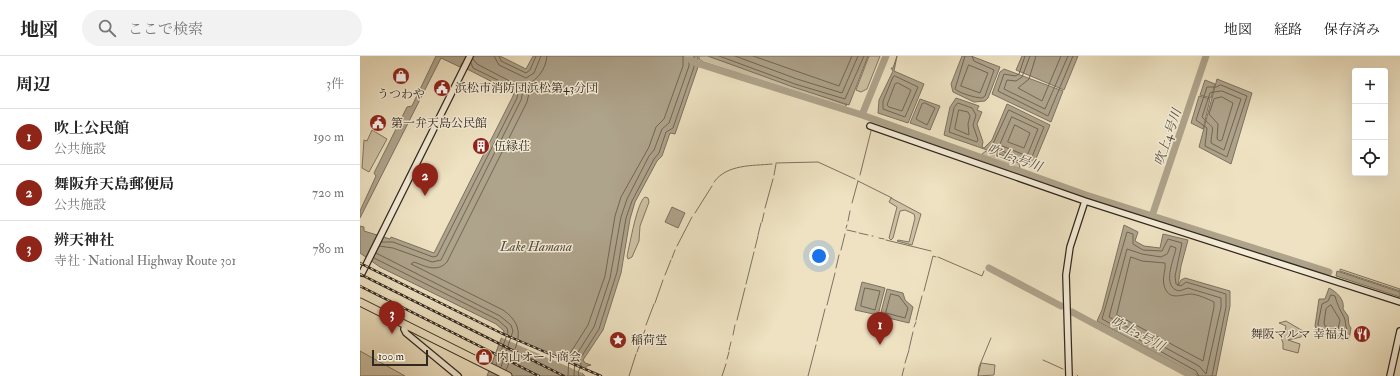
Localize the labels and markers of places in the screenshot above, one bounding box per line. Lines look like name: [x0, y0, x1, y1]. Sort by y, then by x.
shop icon: うつわや: [391, 66, 411, 86]
public building icon: 浜松市消防団浜松第43分団: [432, 78, 452, 98]
place label: 浜松市消防団浜松第43分団: [455, 81, 598, 96]
place label: うつわや: [377, 87, 425, 102]
public building icon: 第一弁天島公民館: [368, 113, 388, 133]
place label: 第一弁天島公民館: [391, 116, 487, 131]
building icon: 伍縁荘: [471, 136, 491, 156]
place label: 伍縁荘: [494, 139, 530, 154]
pin: 2: [412, 163, 438, 196]
pin: 3: [379, 301, 405, 334]
pin: 1: [867, 312, 893, 345]
restaurant icon: 舞阪マルマ 幸福丸: [1352, 324, 1372, 344]
place label: 舞阪マルマ 幸福丸: [1250, 327, 1349, 342]
place icon: 稲荷堂: [608, 330, 628, 350]
place label: 稲荷堂: [631, 333, 667, 348]
shop icon: 内山オート商会: [474, 347, 494, 367]
place label: 内山オート商会: [497, 350, 581, 365]

